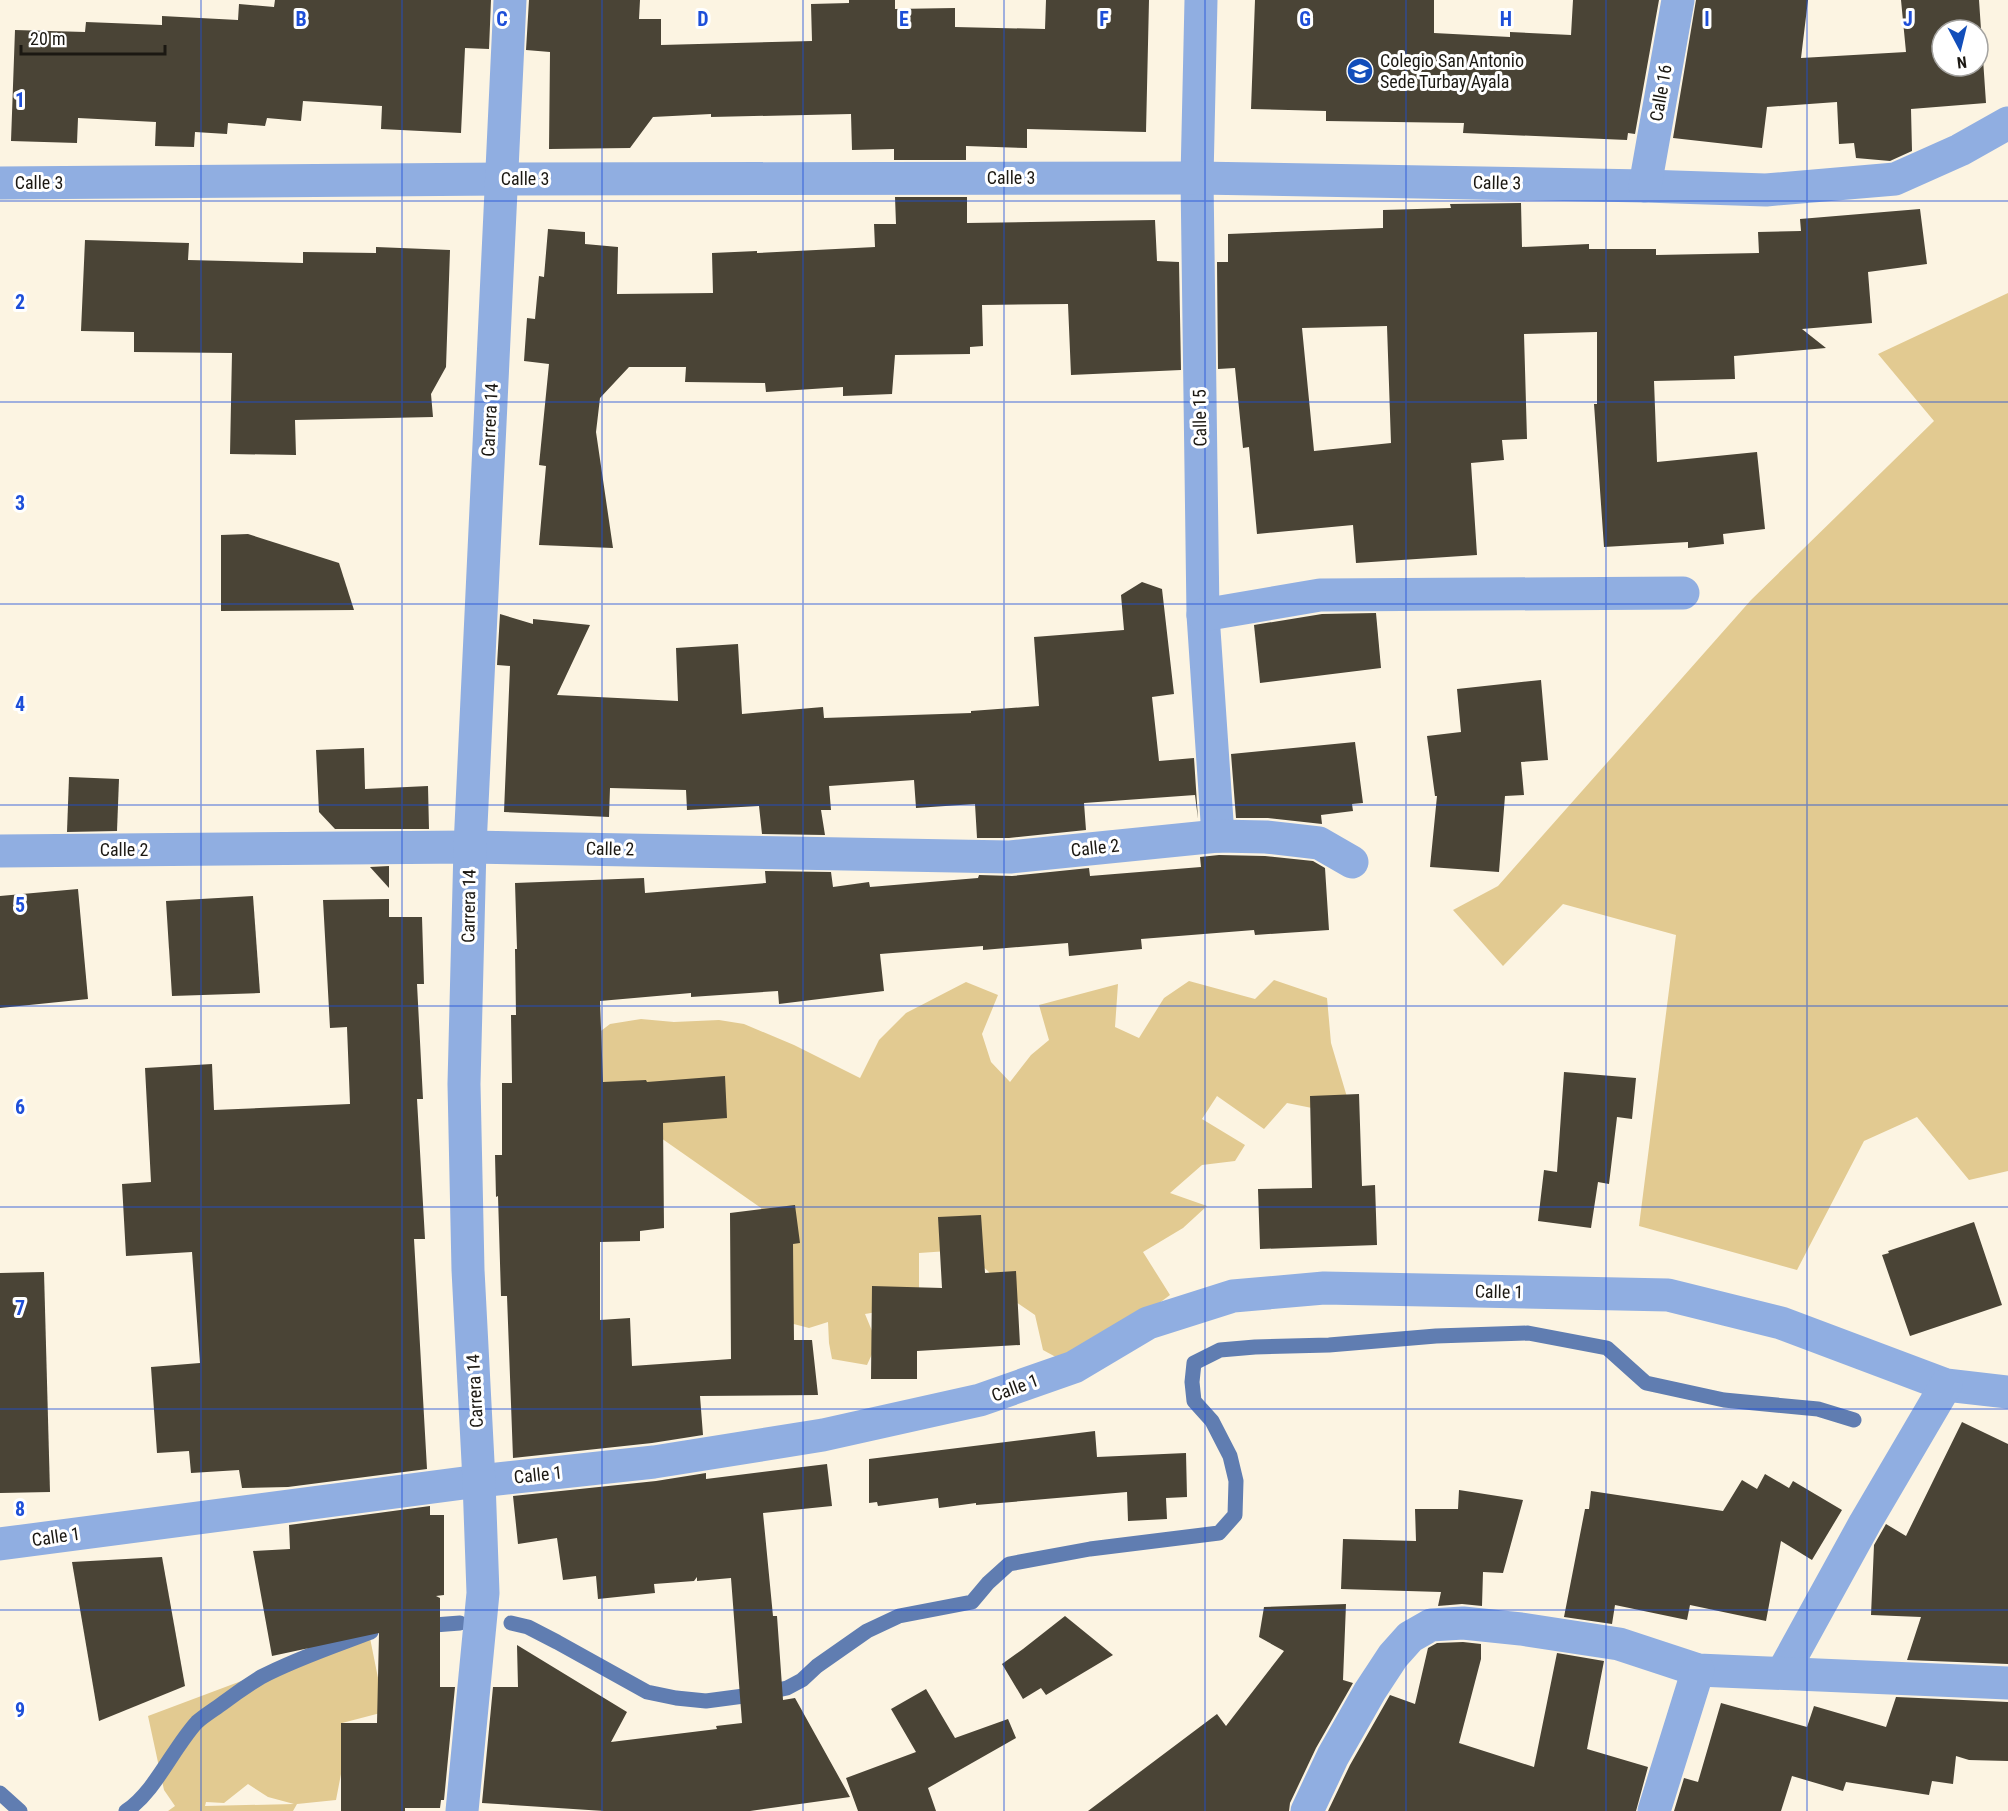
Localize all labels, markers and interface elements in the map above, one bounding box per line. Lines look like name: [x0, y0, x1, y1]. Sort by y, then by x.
text: B: [295, 7, 307, 31]
text: C: [496, 7, 508, 31]
text: D: [697, 7, 709, 31]
text: E: [899, 7, 909, 31]
text: F: [1099, 7, 1109, 31]
text: G: [1299, 7, 1311, 31]
text: H: [1500, 7, 1512, 31]
text: I: [1704, 7, 1710, 31]
text: J: [1903, 7, 1913, 31]
scale bar: [21, 18, 165, 56]
north arrow: [1930, 18, 1990, 78]
text: 20 m: [30, 28, 65, 49]
place label: Colegio San Antonio Sede Turbay Ayala: [1380, 50, 1524, 92]
text: N: [1956, 52, 1968, 72]
school or university icon: Colegio San Antonio Sede Turbay Ayala: [1345, 56, 1375, 86]
street label: Calle 16: [1645, 63, 1676, 123]
text: 1: [15, 88, 25, 112]
street label: Calle 3: [987, 167, 1035, 188]
street label: Calle 3: [501, 168, 549, 189]
street label: Calle 3: [15, 172, 63, 193]
street label: Calle 3: [1473, 172, 1521, 193]
text: 2: [15, 290, 25, 314]
street label: Carrera 14: [477, 383, 502, 457]
street label: Calle 15: [1188, 389, 1210, 447]
text: 3: [15, 491, 25, 515]
text: 4: [15, 692, 25, 716]
street label: Calle 2: [1070, 835, 1120, 860]
street label: Calle 2: [586, 838, 635, 859]
street label: Calle 2: [100, 839, 148, 860]
street label: Carrera 14: [457, 869, 480, 943]
text: 5: [15, 893, 25, 917]
text: 6: [15, 1095, 25, 1119]
street label: Calle 1: [1475, 1281, 1523, 1302]
text: 7: [15, 1296, 25, 1320]
street label: Carrera 14: [462, 1354, 487, 1428]
street label: Calle 1: [988, 1369, 1041, 1406]
street label: Calle 1: [513, 1462, 563, 1487]
text: 8: [15, 1497, 25, 1521]
street label: Calle 1: [30, 1523, 81, 1550]
text: 9: [15, 1698, 25, 1722]

